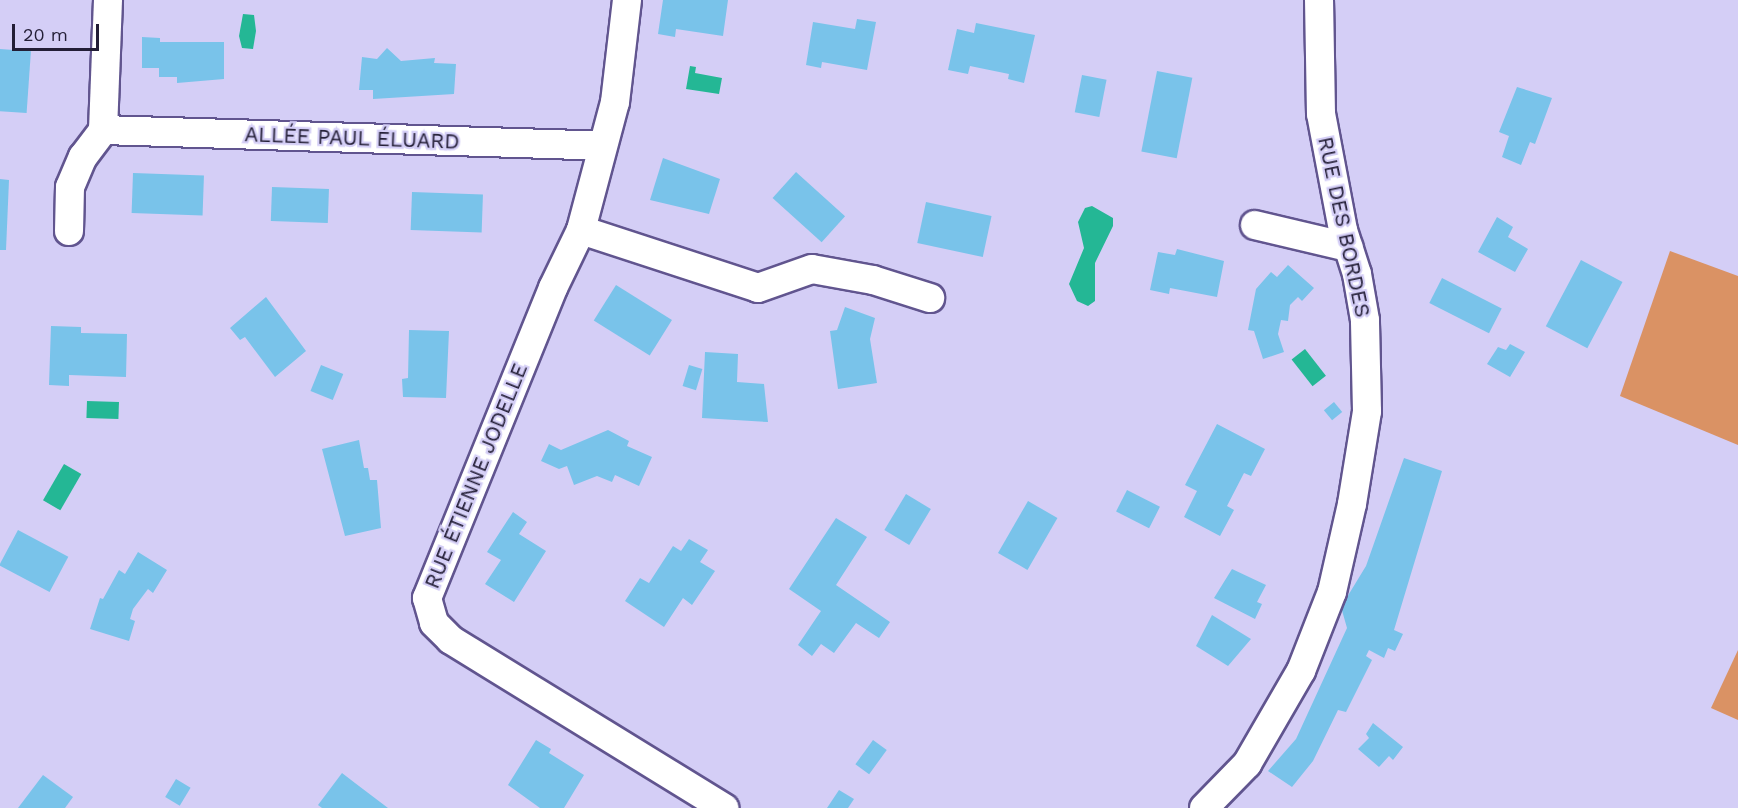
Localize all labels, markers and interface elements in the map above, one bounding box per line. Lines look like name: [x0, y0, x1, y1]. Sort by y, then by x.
scale bar: [15, 12, 102, 50]
text: 20 m: [23, 24, 68, 45]
street label: ALLÉE PAUL ÉLUARD: [244, 122, 460, 154]
street label: RUE DES BORDES: [1313, 134, 1375, 320]
street label: RUE ÉTIENNE JODELLE: [419, 359, 533, 593]

